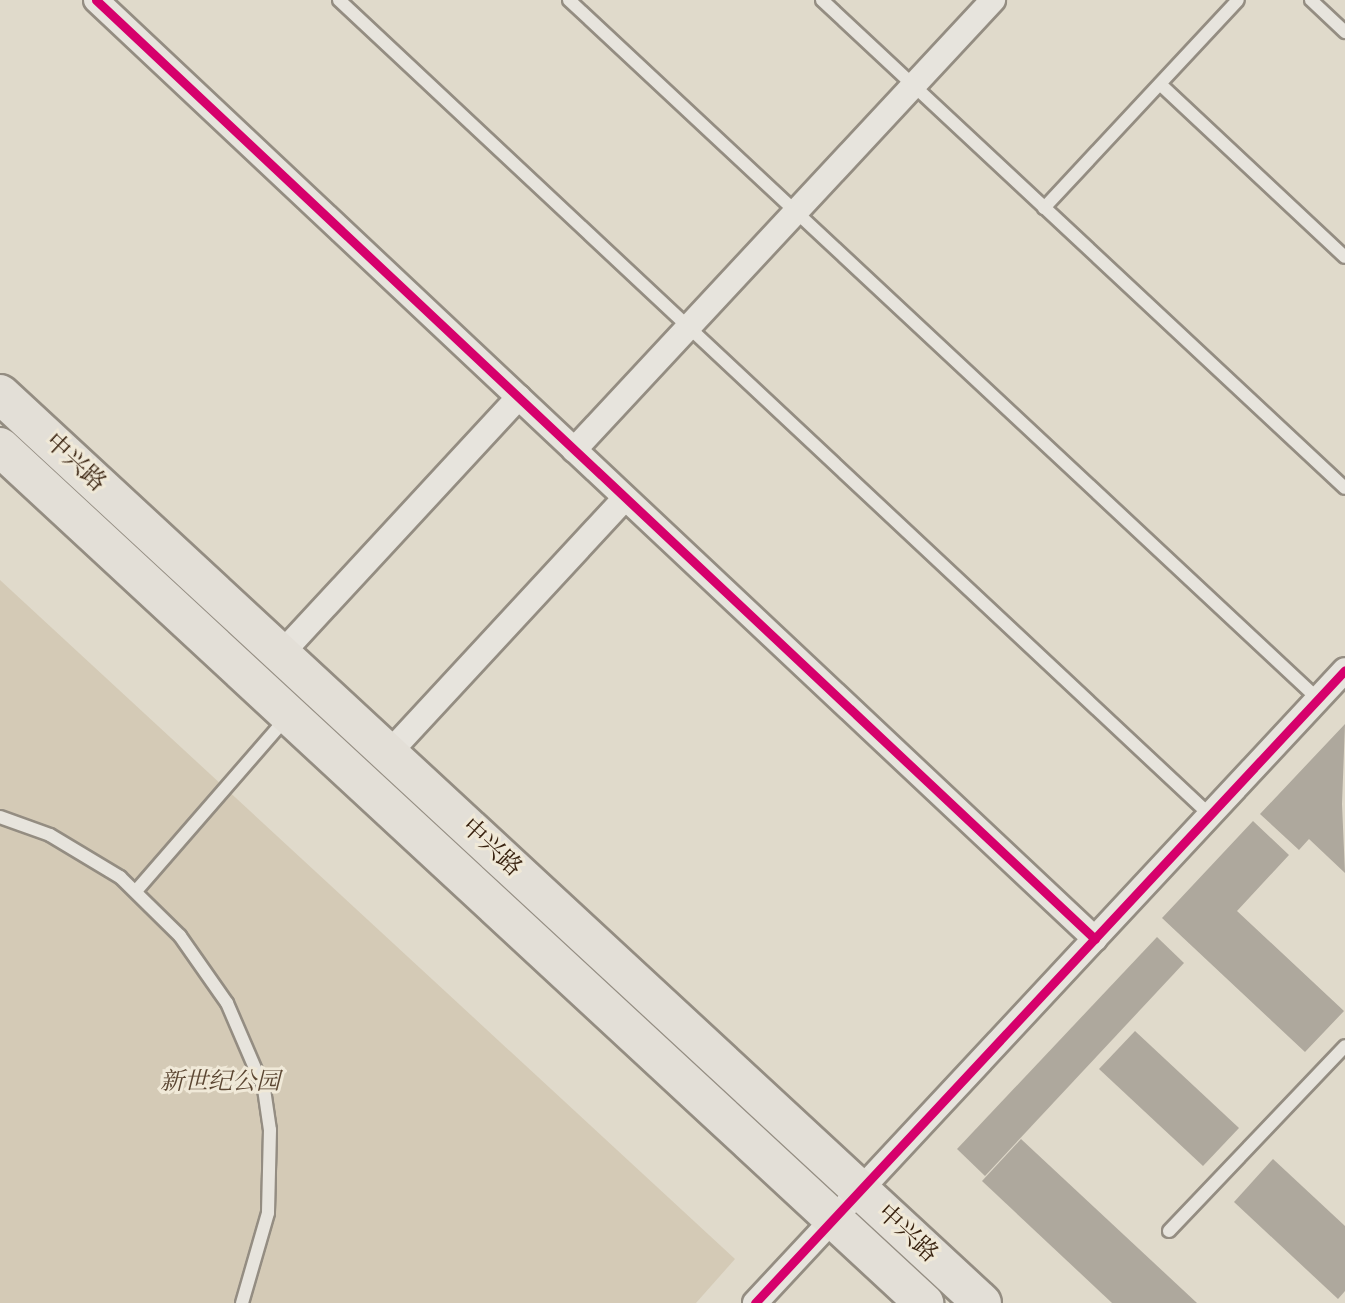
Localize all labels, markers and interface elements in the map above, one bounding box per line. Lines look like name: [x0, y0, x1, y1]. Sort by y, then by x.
street label: 中兴路: [39, 428, 111, 498]
street label: 中兴路: [455, 813, 527, 883]
park label: 新世纪公园: [160, 1069, 280, 1097]
street label: 中兴路: [871, 1199, 943, 1269]

